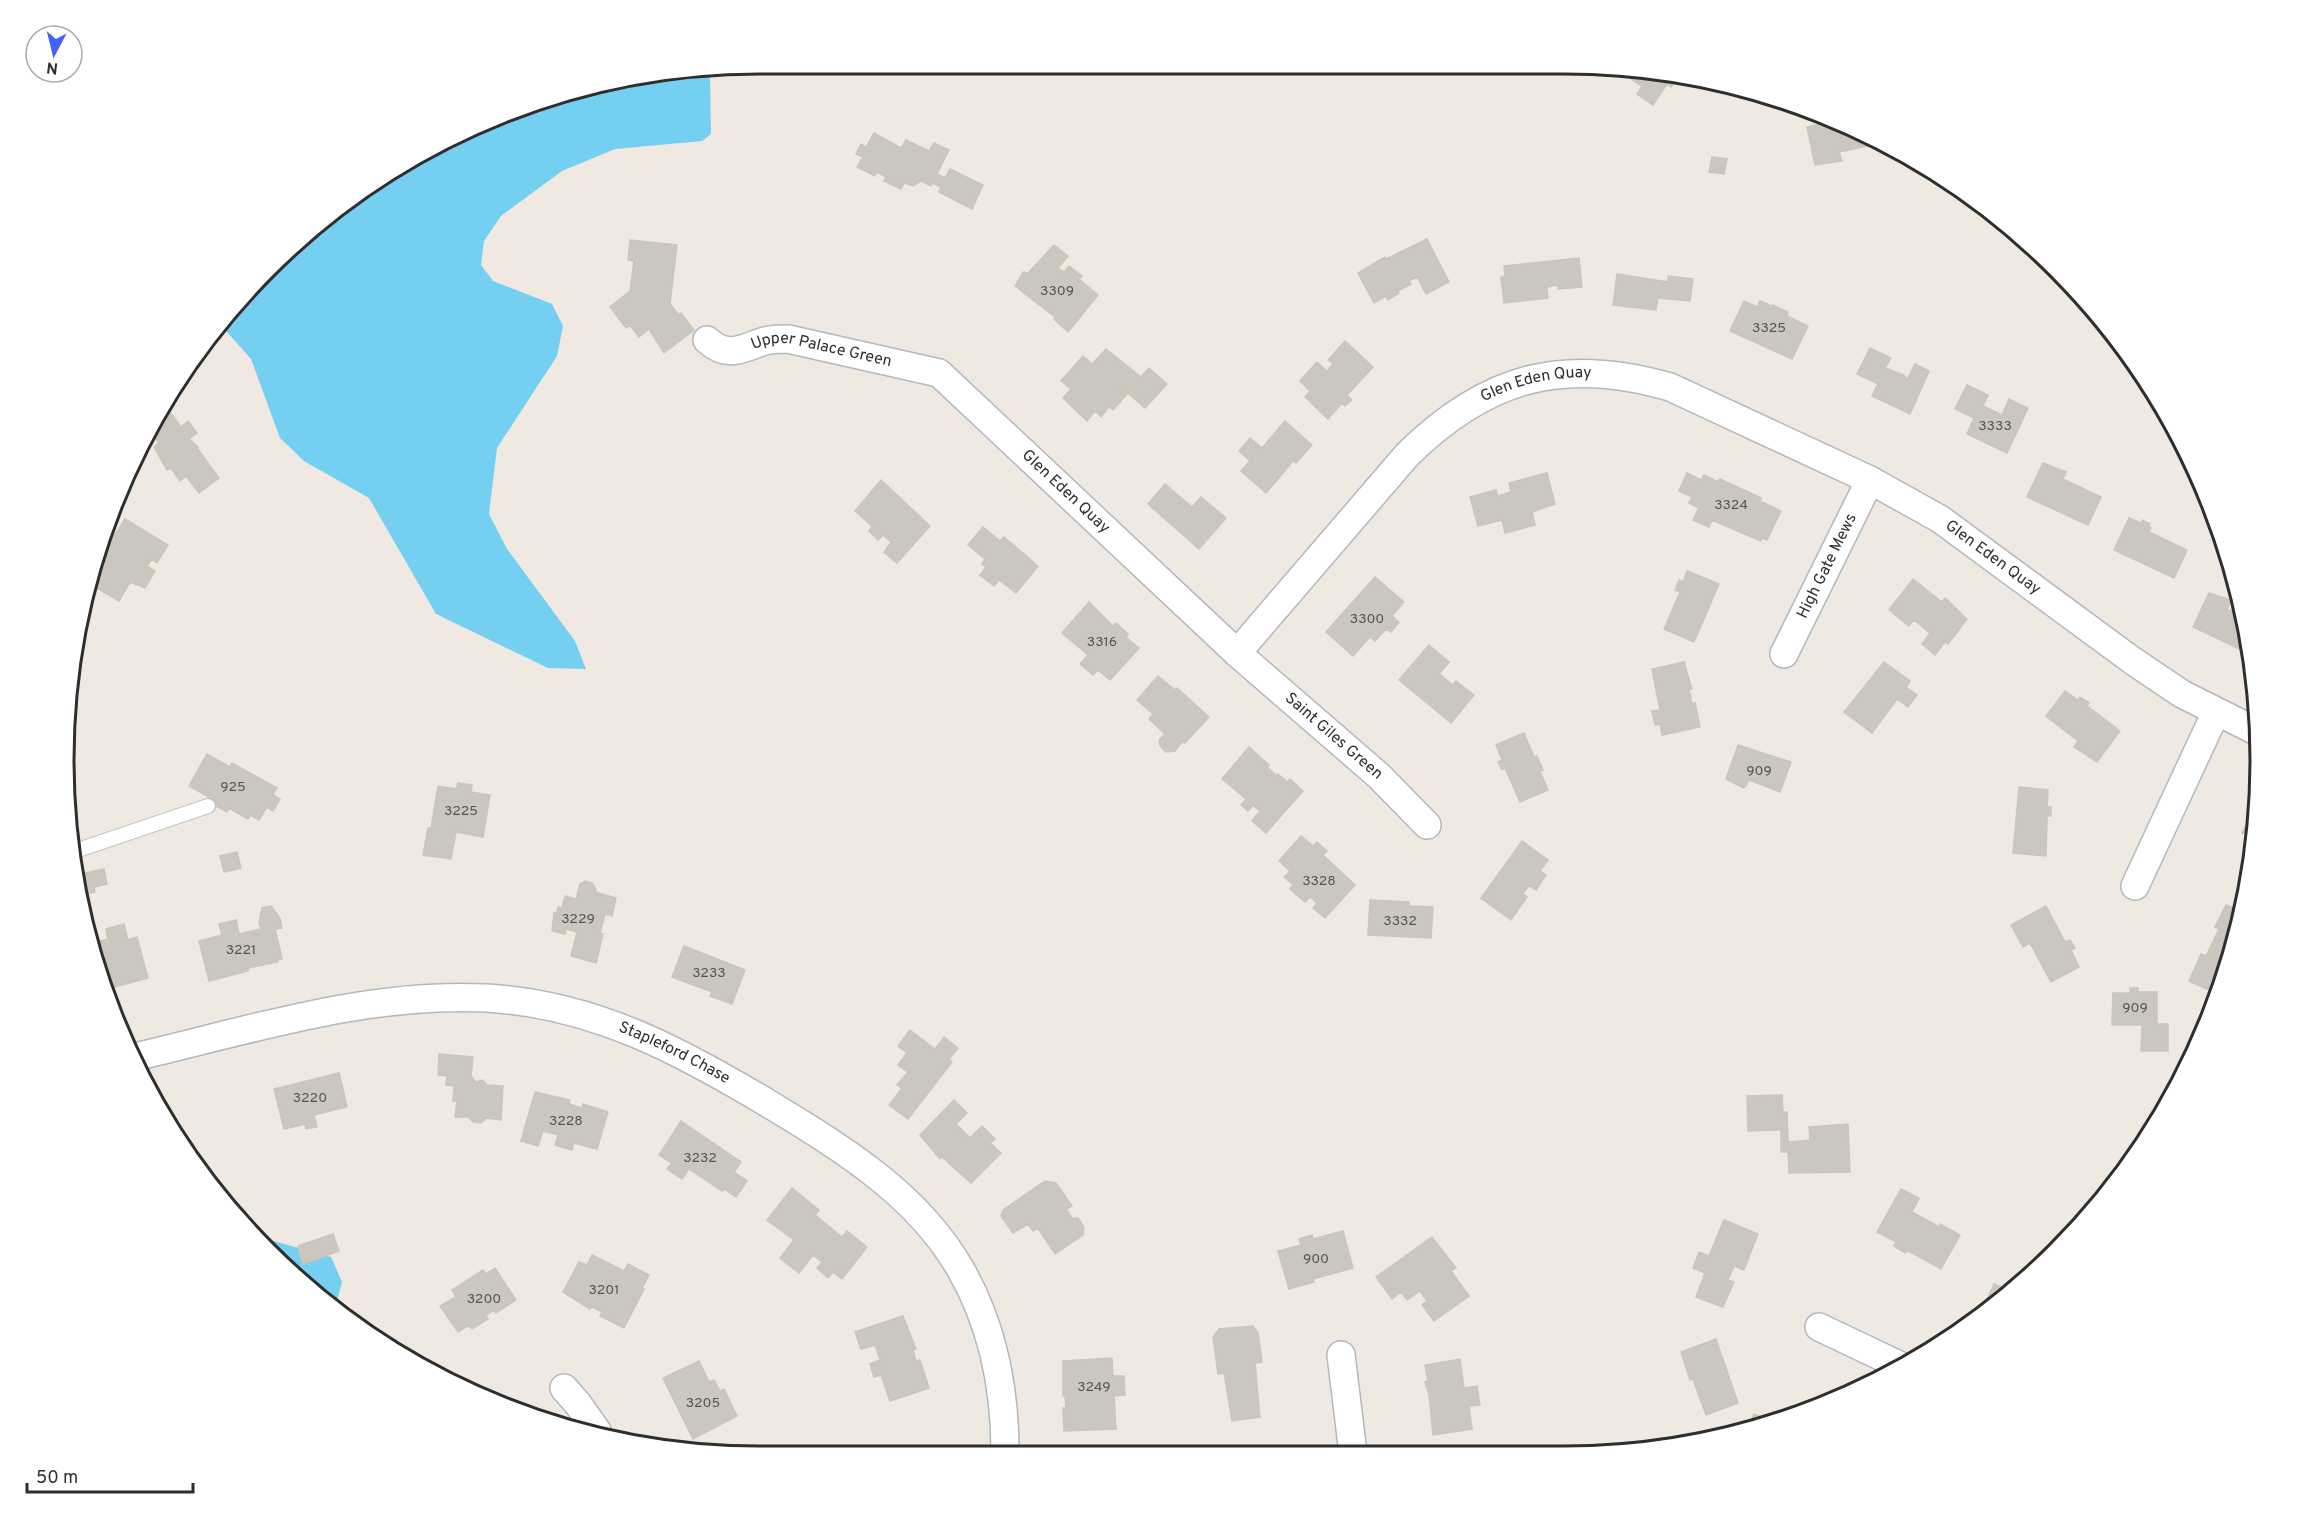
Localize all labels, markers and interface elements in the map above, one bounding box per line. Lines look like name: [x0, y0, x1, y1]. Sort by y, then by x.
north arrow: [24, 24, 84, 84]
text: N: [45, 56, 59, 78]
house number: 3309: [1040, 283, 1074, 300]
house number: 3325: [1752, 320, 1786, 337]
street label: Upper Palace Green: [748, 329, 894, 372]
street label: Glen Eden Quay: [1477, 363, 1592, 407]
house number: 3333: [1978, 418, 2012, 435]
street label: Glen Eden Quay: [1017, 446, 1114, 538]
house number: 3324: [1714, 497, 1748, 514]
street label: High Gate Mews: [1793, 510, 1862, 622]
street label: Glen Eden Quay: [1941, 516, 2045, 600]
house number: 3300: [1350, 611, 1384, 628]
house number: 3316: [1087, 634, 1117, 651]
street label: Saint Giles Green: [1280, 689, 1387, 785]
house number: 909: [1746, 763, 1772, 780]
house number: 925: [220, 779, 246, 796]
house number: 3225: [444, 803, 478, 820]
house number: 3328: [1302, 873, 1336, 890]
house number: 3229: [561, 911, 595, 928]
house number: 3332: [1383, 913, 1417, 930]
house number: 3221: [226, 942, 256, 959]
house number: 3233: [692, 965, 726, 982]
house number: 909: [2122, 1000, 2148, 1017]
street label: Stapleford Chase: [616, 1018, 733, 1089]
house number: 3220: [293, 1090, 327, 1107]
house number: 3228: [549, 1113, 583, 1130]
house number: 3232: [683, 1150, 717, 1167]
house number: 900: [1303, 1251, 1329, 1268]
house number: 3201: [589, 1282, 619, 1299]
house number: 3200: [467, 1291, 501, 1308]
house number: 3249: [1077, 1379, 1111, 1396]
house number: 3205: [686, 1395, 720, 1412]
scale bar: [27, 1456, 194, 1494]
text: 50 m: [36, 1467, 78, 1490]

